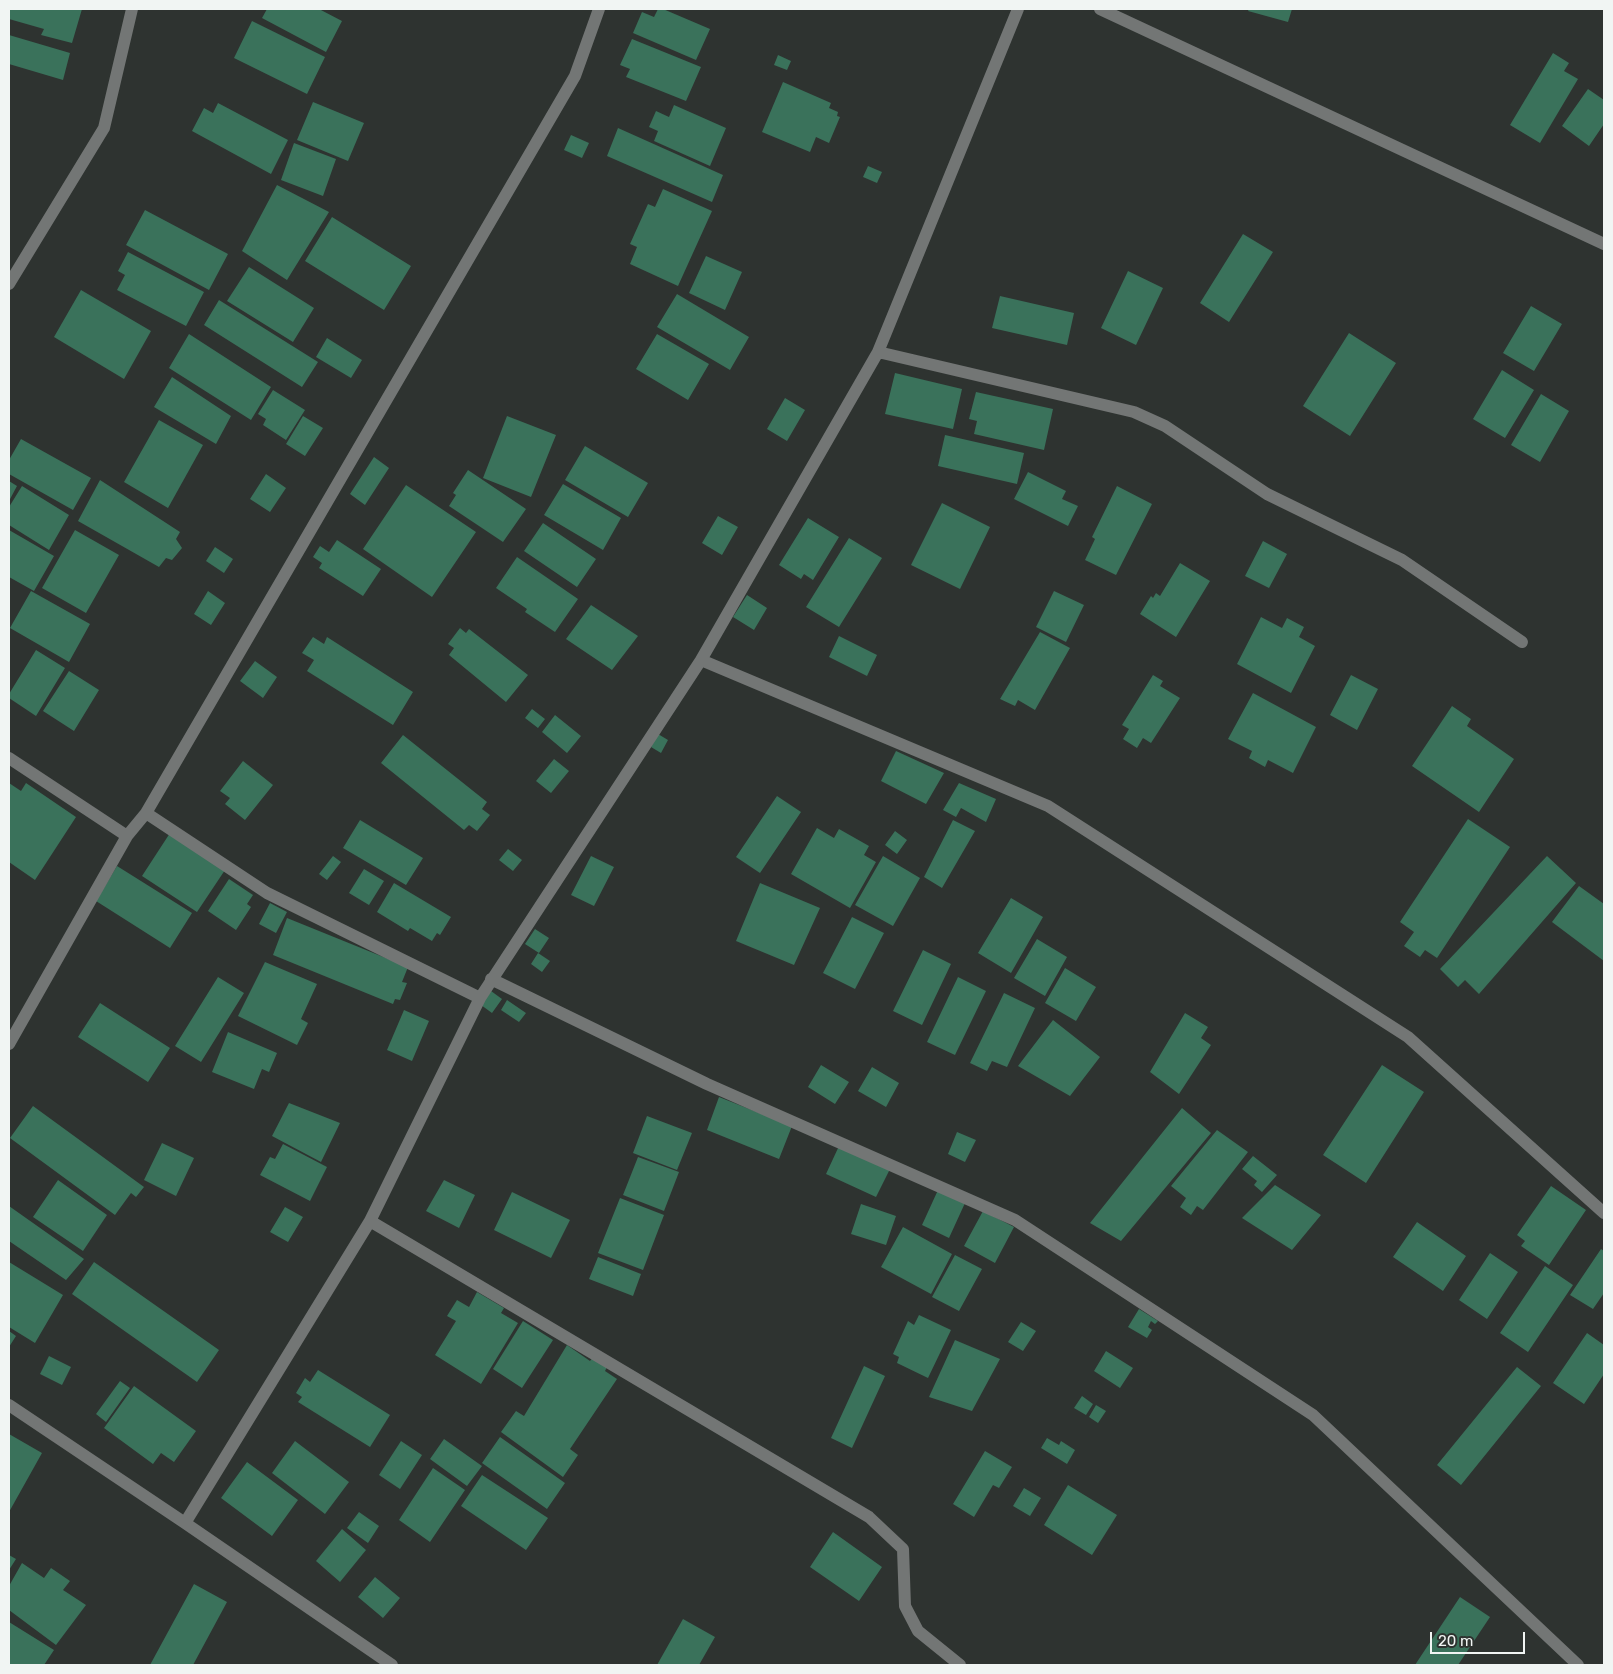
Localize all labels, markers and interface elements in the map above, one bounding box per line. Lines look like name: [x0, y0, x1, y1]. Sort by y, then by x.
scale bar: [1433, 1622, 1528, 1654]
text: 20 m: [1438, 1632, 1473, 1650]

